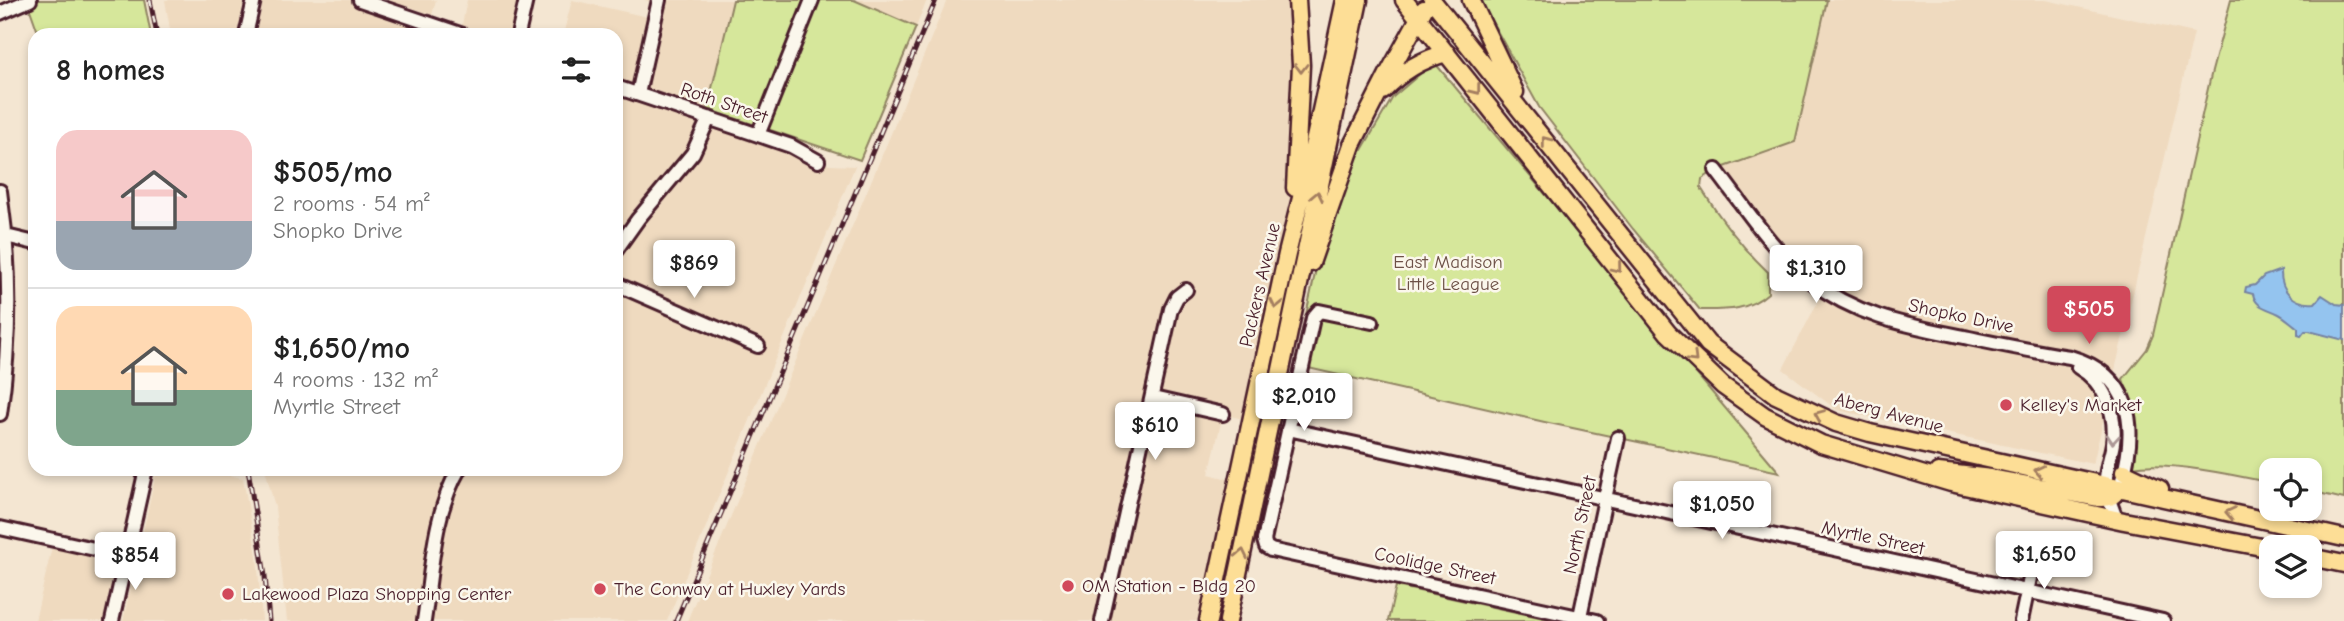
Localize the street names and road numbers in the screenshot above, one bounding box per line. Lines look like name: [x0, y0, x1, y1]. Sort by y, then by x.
street label: Roth Street: [678, 78, 771, 128]
street label: Packers Avenue: [1235, 221, 1285, 349]
street label: Shopko Drive: [1906, 294, 2016, 338]
street label: Aberg Avenue: [1832, 388, 1946, 438]
street label: North Street: [1559, 473, 1601, 576]
street label: Myrtle Street: [1819, 516, 1927, 560]
street label: Coolidge Street: [1372, 542, 1498, 590]

